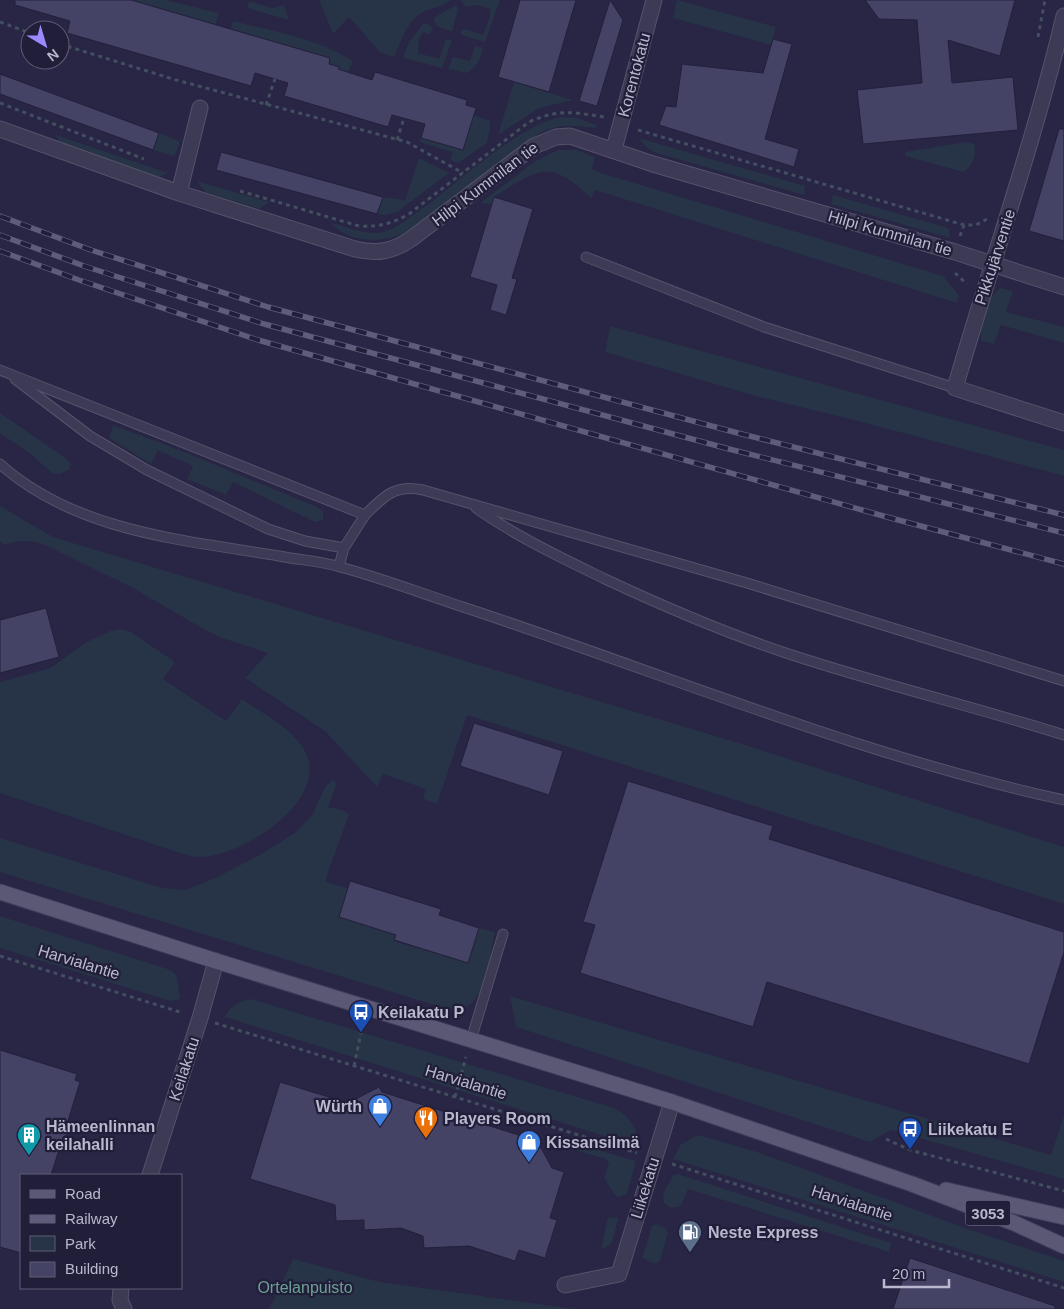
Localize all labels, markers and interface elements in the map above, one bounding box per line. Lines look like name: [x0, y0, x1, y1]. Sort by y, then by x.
north arrow: [20, 20, 70, 70]
street label: Korentokatu: [615, 31, 653, 119]
text: N: [44, 46, 62, 65]
street label: Hilpi Kummilan tie: [429, 139, 541, 229]
street label: Hilpi Kummilan tie: [826, 207, 954, 259]
street label: Pikkujärventie: [972, 207, 1019, 307]
street label: Harvialantie: [36, 942, 122, 983]
bus stop icon: Keilakatu P: [348, 999, 374, 1033]
place label: Keilakatu P: [378, 1004, 465, 1021]
street label: Keilakatu: [166, 1035, 202, 1103]
street label: Harvialantie: [423, 1062, 509, 1103]
shop icon: Würth: [367, 1093, 393, 1127]
place label: Würth: [316, 1098, 362, 1115]
restaurant icon: Players Room: [413, 1105, 439, 1139]
place label: Players Room: [444, 1110, 551, 1127]
bus stop icon: Liikekatu E: [897, 1116, 923, 1150]
place label: Hämeenlinnan keilahalli: [46, 1118, 155, 1153]
place label: Liikekatu E: [928, 1121, 1013, 1138]
building icon: Hämeenlinnan keilahalli: [16, 1122, 42, 1156]
shop icon: Kissansilmä: [516, 1129, 542, 1163]
place label: Kissansilmä: [546, 1134, 639, 1151]
street label: Liikekatu: [628, 1155, 662, 1221]
legend: [20, 1174, 182, 1289]
street label: Harvialantie: [809, 1182, 895, 1224]
text: Road: [65, 1185, 101, 1202]
road number: 3053: [966, 1200, 1010, 1226]
text: Railway: [65, 1210, 118, 1227]
fuel station icon: Neste Express: [677, 1219, 703, 1253]
place label: Neste Express: [708, 1224, 818, 1241]
text: Park: [65, 1235, 96, 1252]
scale bar: [884, 1256, 949, 1288]
text: Building: [65, 1260, 118, 1277]
text: 20 m: [892, 1265, 925, 1282]
park label: Ortelanpuisto: [257, 1279, 353, 1296]

